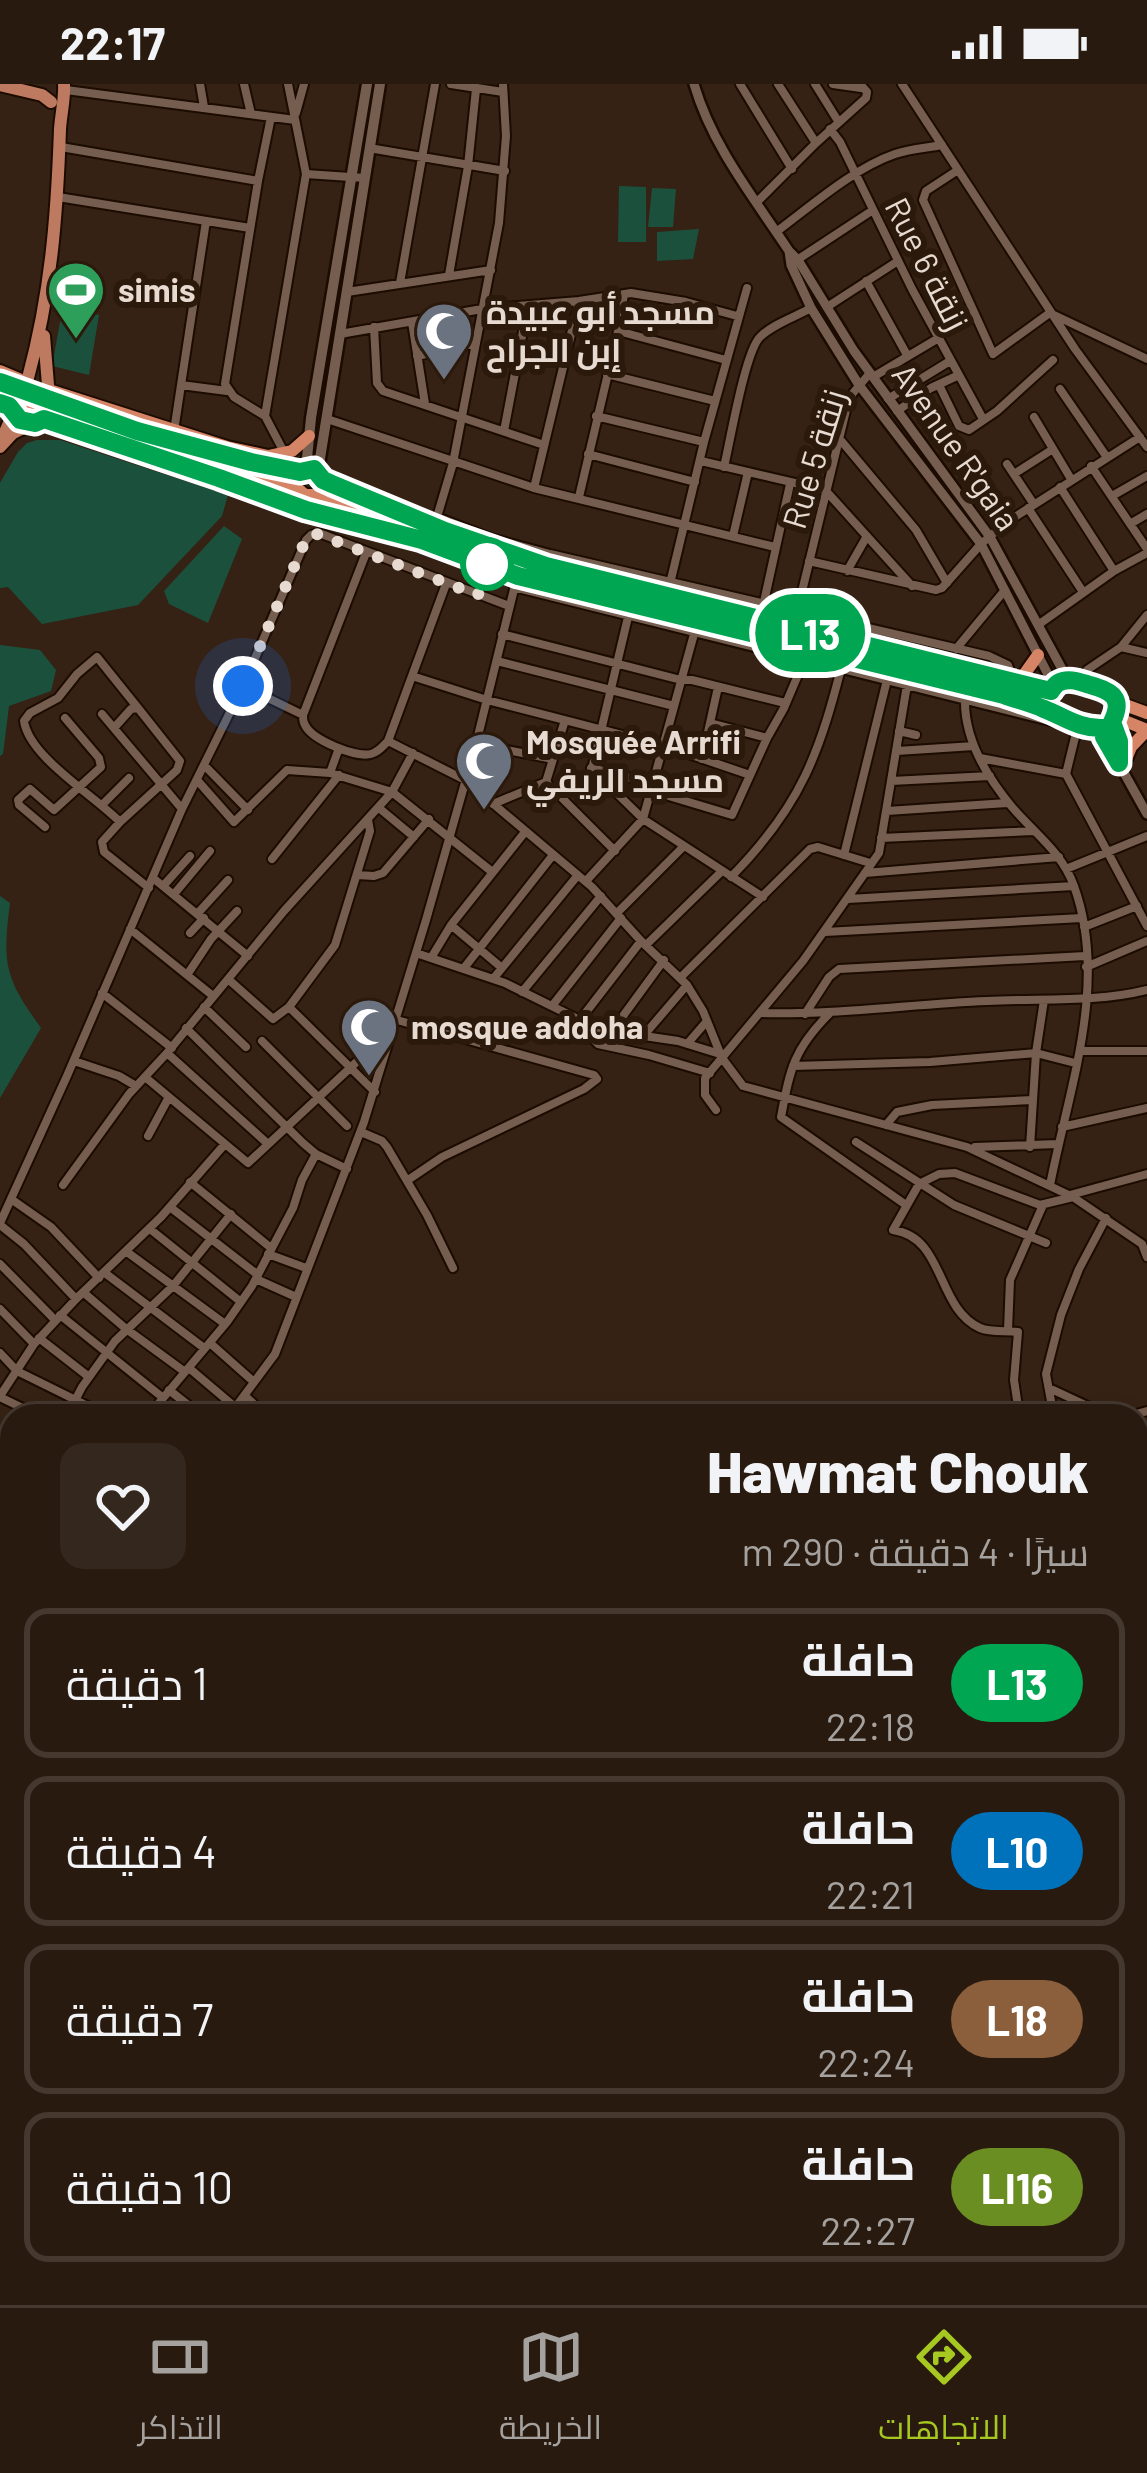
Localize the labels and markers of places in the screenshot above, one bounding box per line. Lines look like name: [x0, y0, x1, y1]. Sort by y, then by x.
sports icon: simis: [45, 259, 107, 341]
place label: simis: [118, 269, 196, 309]
place label: مسجد أبو عبيدة إبن الجراح: [486, 291, 715, 373]
mosque icon: مسجد أبو عبيدة إبن الجراح: [413, 300, 475, 382]
unlabelled marker: [462, 539, 512, 589]
place label: Mosquée Arrifi مسجد الريفي: [526, 721, 741, 807]
mosque icon: Mosquée Arrifi مسجد الريفي: [453, 730, 515, 812]
mosque icon: mosque addoha: [338, 996, 400, 1078]
place label: mosque addoha: [411, 1006, 643, 1046]

